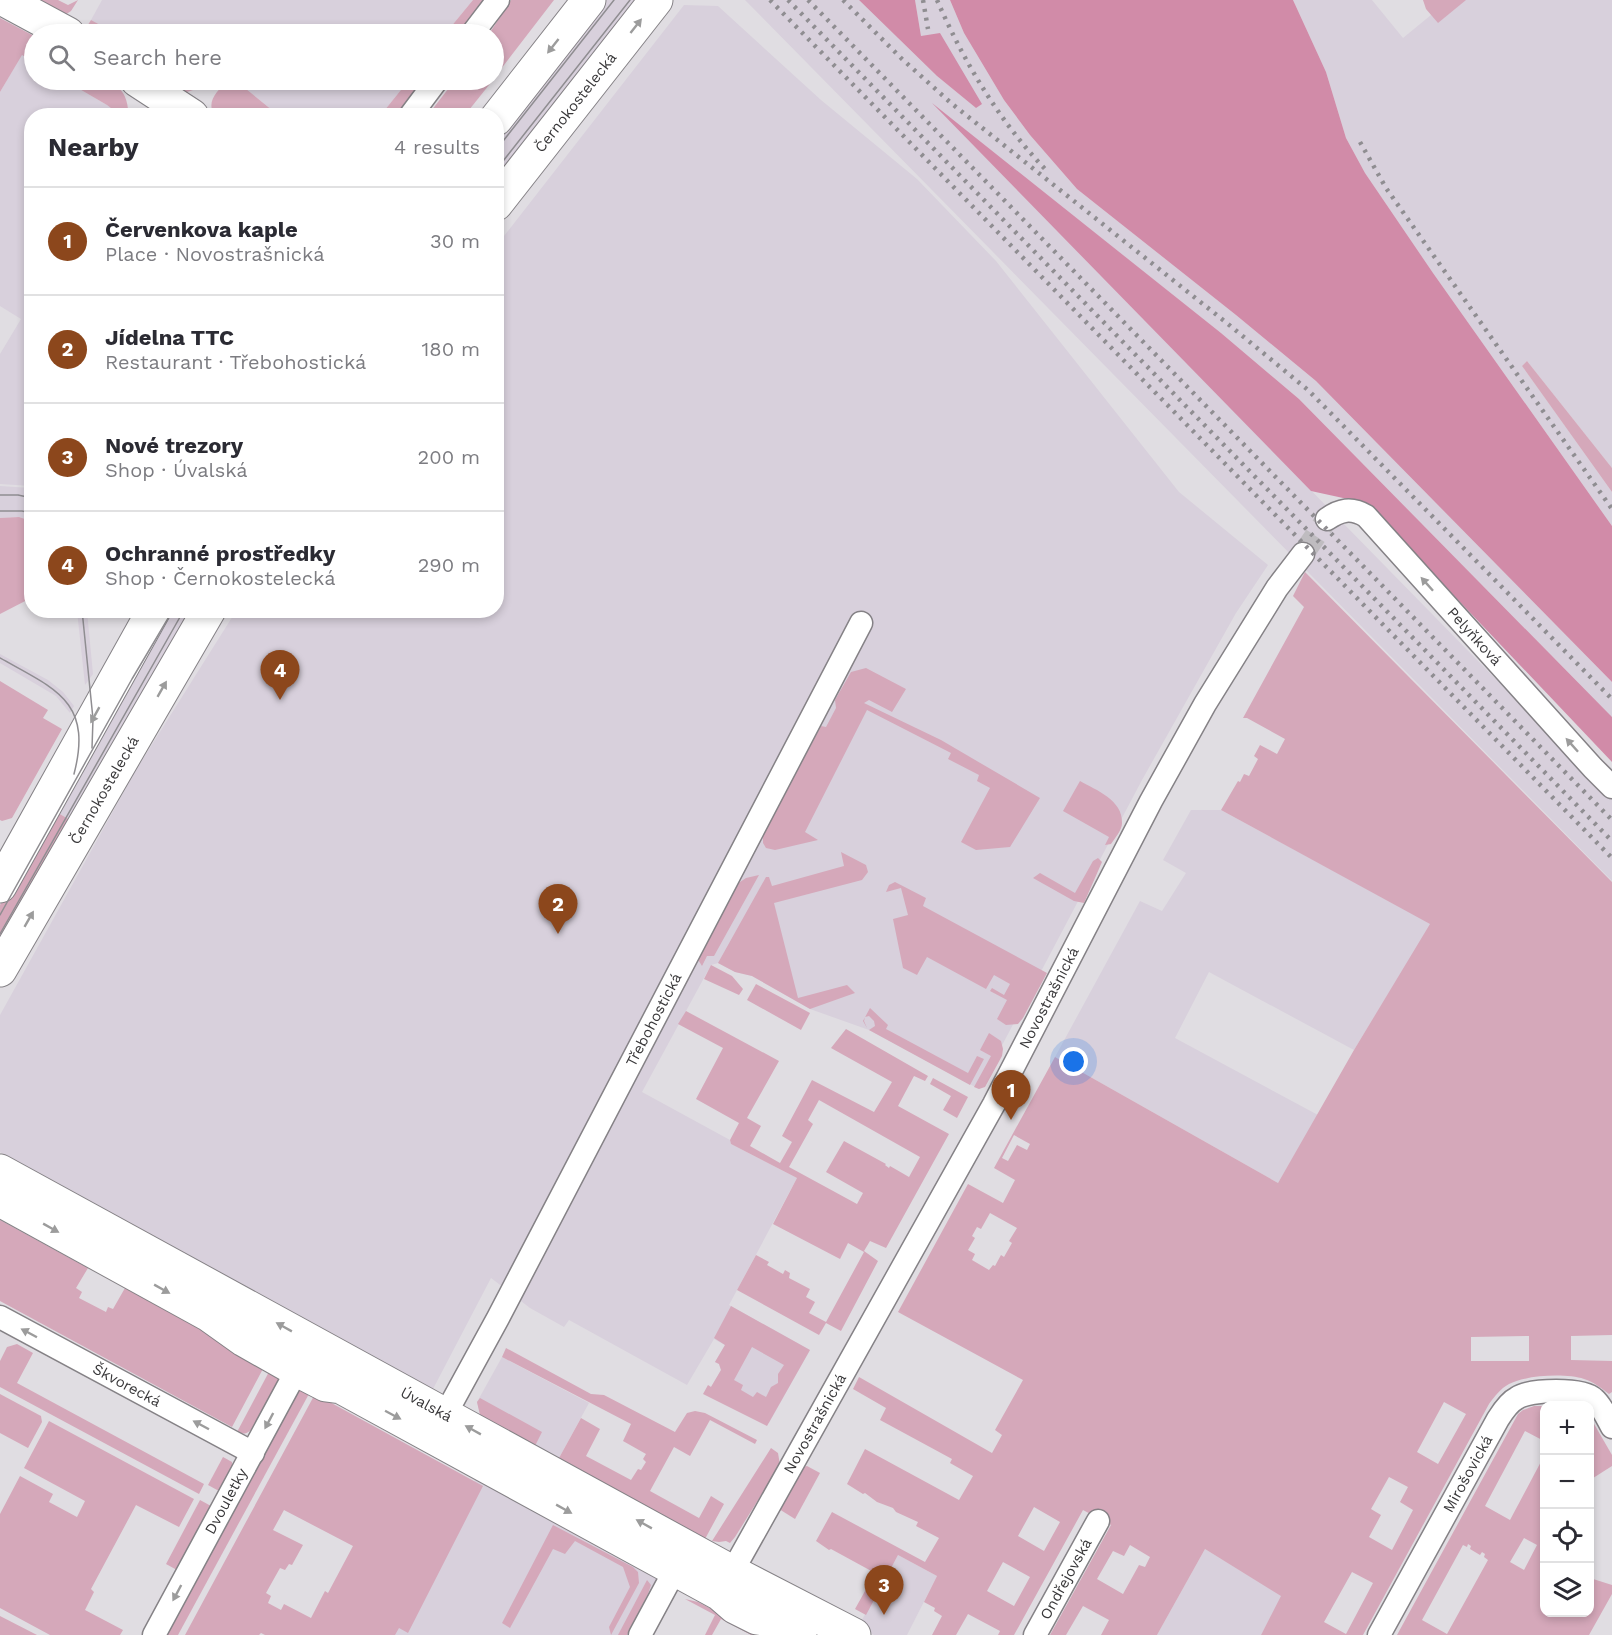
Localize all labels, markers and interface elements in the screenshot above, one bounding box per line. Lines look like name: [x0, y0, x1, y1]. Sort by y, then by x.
one-way arrow: [630, 18, 642, 34]
search box: [24, 24, 504, 90]
one-way arrow: [546, 38, 559, 54]
icon: search: [45, 41, 78, 74]
text: Search here: [93, 45, 222, 70]
street label: Černokostelecká: [530, 49, 621, 156]
text: Nearby: [48, 132, 139, 162]
text: 4 results: [394, 135, 480, 159]
text: Červenkova kaple: [105, 217, 298, 242]
text: 1: [63, 229, 72, 253]
text: 30 m: [430, 229, 480, 253]
text: Place · Novostrašnická: [105, 242, 324, 266]
text: Jídelna TTC: [105, 325, 234, 350]
text: 2: [62, 337, 73, 361]
text: 180 m: [422, 337, 480, 361]
text: Restaurant · Třebohostická: [105, 350, 366, 374]
text: Nové trezory: [105, 433, 243, 458]
text: 3: [62, 445, 73, 469]
text: 200 m: [418, 445, 480, 469]
text: Shop · Úvalská: [105, 458, 248, 482]
text: Ochranné prostředky: [105, 541, 335, 566]
text: 4: [61, 553, 74, 577]
text: 290 m: [418, 553, 480, 577]
text: Shop · Černokostelecká: [105, 566, 335, 590]
one-way arrow: [1421, 577, 1434, 592]
street label: Pelyňková: [1444, 604, 1506, 670]
pin: 4: [260, 650, 300, 700]
one-way arrow: [157, 681, 168, 697]
one-way arrow: [90, 707, 100, 724]
street label: Černokostelecká: [65, 732, 143, 847]
one-way arrow: [1565, 738, 1579, 752]
pin: 2: [538, 884, 578, 934]
one-way arrow: [24, 911, 35, 927]
street label: Novostrašnická: [1015, 944, 1083, 1052]
street label: Třebohostická: [622, 970, 686, 1069]
your location: [1059, 1047, 1088, 1076]
pin: 1: [992, 1070, 1030, 1120]
one-way arrow: [43, 1223, 60, 1233]
one-way arrow: [154, 1284, 171, 1294]
one-way arrow: [275, 1322, 292, 1332]
one-way arrow: [20, 1328, 37, 1338]
street label: Škvorecká: [90, 1359, 164, 1411]
street label: Novostrašnická: [780, 1370, 850, 1477]
street label: Úvalská: [397, 1383, 456, 1426]
map controls: [1540, 1401, 1594, 1617]
button: +: [1540, 1401, 1594, 1455]
one-way arrow: [384, 1410, 401, 1420]
one-way arrow: [264, 1413, 274, 1430]
one-way arrow: [192, 1420, 209, 1430]
one-way arrow: [464, 1425, 481, 1435]
street label: Mirošovická: [1439, 1432, 1497, 1516]
button: −: [1540, 1455, 1594, 1509]
street label: Dvouletky: [201, 1465, 251, 1537]
one-way arrow: [555, 1504, 572, 1514]
button: locate: [1540, 1509, 1594, 1563]
one-way arrow: [635, 1519, 652, 1529]
street label: Ondřejovská: [1036, 1535, 1096, 1623]
button: layers: [1540, 1563, 1594, 1617]
pin: 3: [864, 1566, 904, 1615]
one-way arrow: [172, 1585, 182, 1602]

